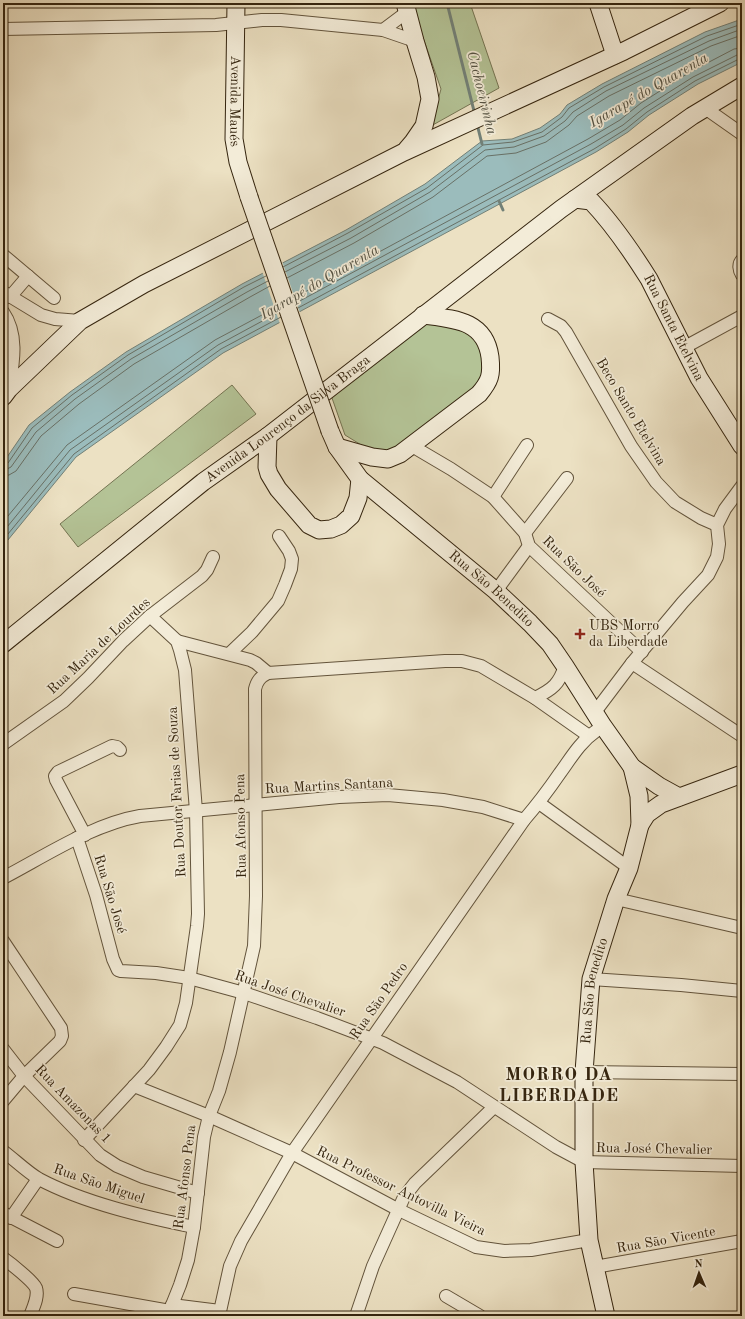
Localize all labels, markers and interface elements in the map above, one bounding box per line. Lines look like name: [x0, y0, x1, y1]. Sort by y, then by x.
water label: Cachoeirinha: [463, 49, 499, 137]
water label: Igarapé do Quarenta: [586, 51, 711, 132]
street label: Avenida Maués: [227, 55, 242, 148]
water label: Igarapé do Quarenta: [257, 243, 382, 324]
street label: Rua Santa Etelvina: [641, 272, 706, 383]
street label: Avenida Lourenço da Silva Braga: [203, 353, 373, 485]
street label: Beco Santo Etelvina: [593, 356, 669, 468]
street label: Rua São José: [540, 534, 608, 600]
street label: Rua São Benedito: [446, 548, 536, 630]
street label: Rua Maria de Lourdes: [45, 595, 153, 697]
place label: UBS Morro da Liberdade: [589, 619, 668, 649]
marker: UBS Morro da Liberdade: [574, 628, 586, 640]
street label: Rua Doutor Farias de Souza: [166, 706, 188, 878]
street label: Rua Afonso Pena: [233, 773, 249, 879]
street label: Rua Martins Santana: [265, 776, 394, 796]
street label: Rua São José: [91, 853, 129, 935]
street label: Rua São Benedito: [579, 936, 610, 1045]
street label: Rua São Pedro: [347, 960, 411, 1042]
street label: Rua José Chevalier: [233, 968, 348, 1020]
street label: Rua Amazonas 1: [32, 1062, 114, 1146]
district label: MORRO DA LIBERDADE: [499, 1066, 619, 1105]
street label: Rua Afonso Pena: [172, 1124, 198, 1230]
street label: Rua José Chevalier: [596, 1141, 713, 1157]
street label: Rua Professor Antovilla Vieira: [314, 1144, 488, 1238]
street label: Rua São Miguel: [52, 1162, 147, 1206]
street label: Rua São Vicente: [615, 1224, 717, 1256]
north arrow: [679, 1253, 719, 1293]
text: N: [694, 1259, 704, 1270]

